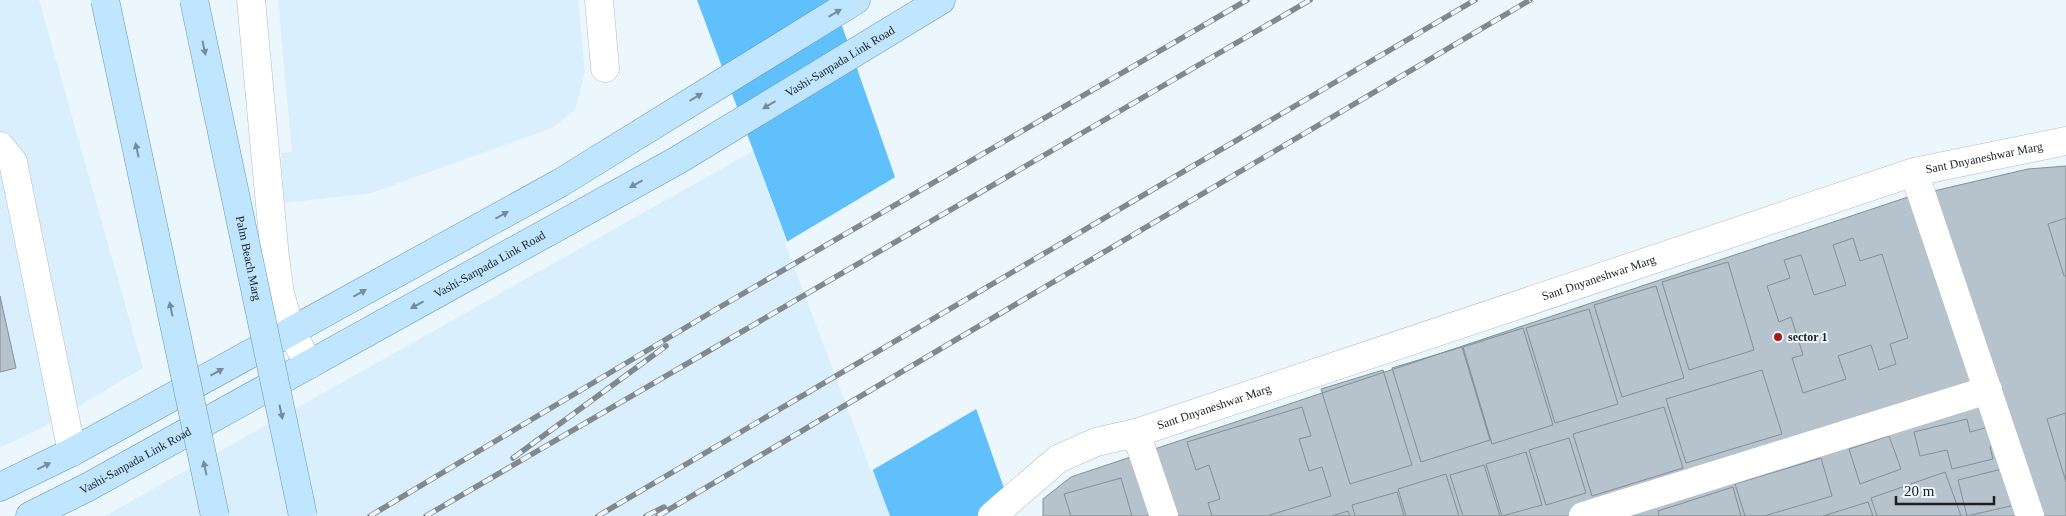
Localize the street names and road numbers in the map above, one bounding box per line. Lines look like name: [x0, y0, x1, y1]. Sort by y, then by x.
street label: Vashi-Sanpada Link Road: [783, 23, 897, 100]
street label: Sant Dnyaneshwar Marg: [1924, 139, 2044, 176]
street label: Palm Beach Marg: [233, 215, 264, 302]
street label: Vashi-Sanpada Link Road: [431, 228, 548, 301]
street label: Sant Dnyaneshwar Marg: [1540, 252, 1658, 303]
street label: Sant Dnyaneshwar Marg: [1155, 381, 1273, 432]
street label: Vashi-Sanpada Link Road: [77, 424, 194, 497]

